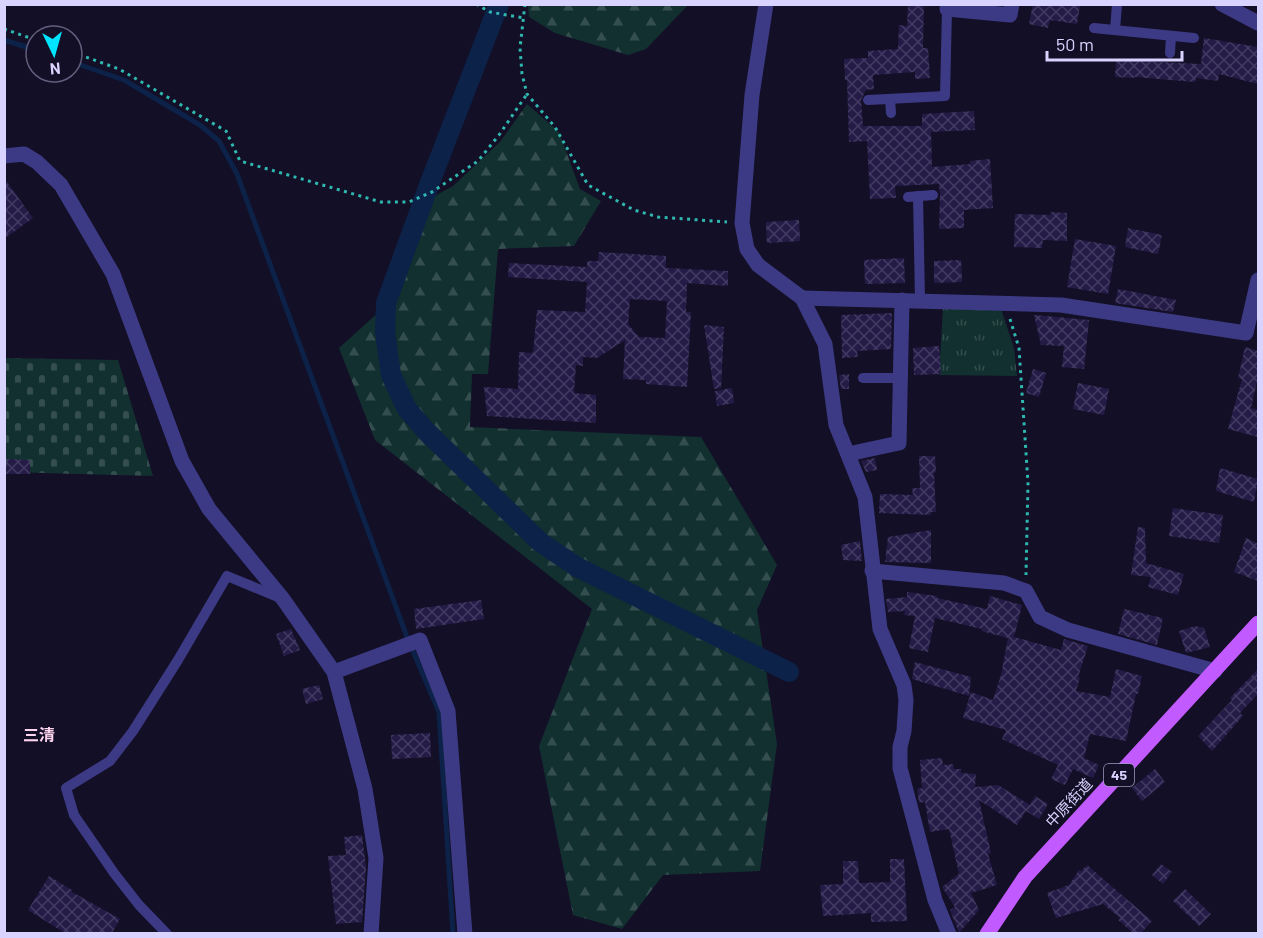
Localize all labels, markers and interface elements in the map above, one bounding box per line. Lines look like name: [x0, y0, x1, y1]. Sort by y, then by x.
north arrow: [24, 24, 84, 84]
scale bar: [1047, 24, 1182, 62]
text: 50 m: [1056, 33, 1094, 55]
text: N: [49, 60, 61, 79]
district label: 三清: [23, 725, 55, 744]
road number: 45: [1104, 764, 1134, 786]
street label: 中原街道: [1041, 774, 1095, 830]

